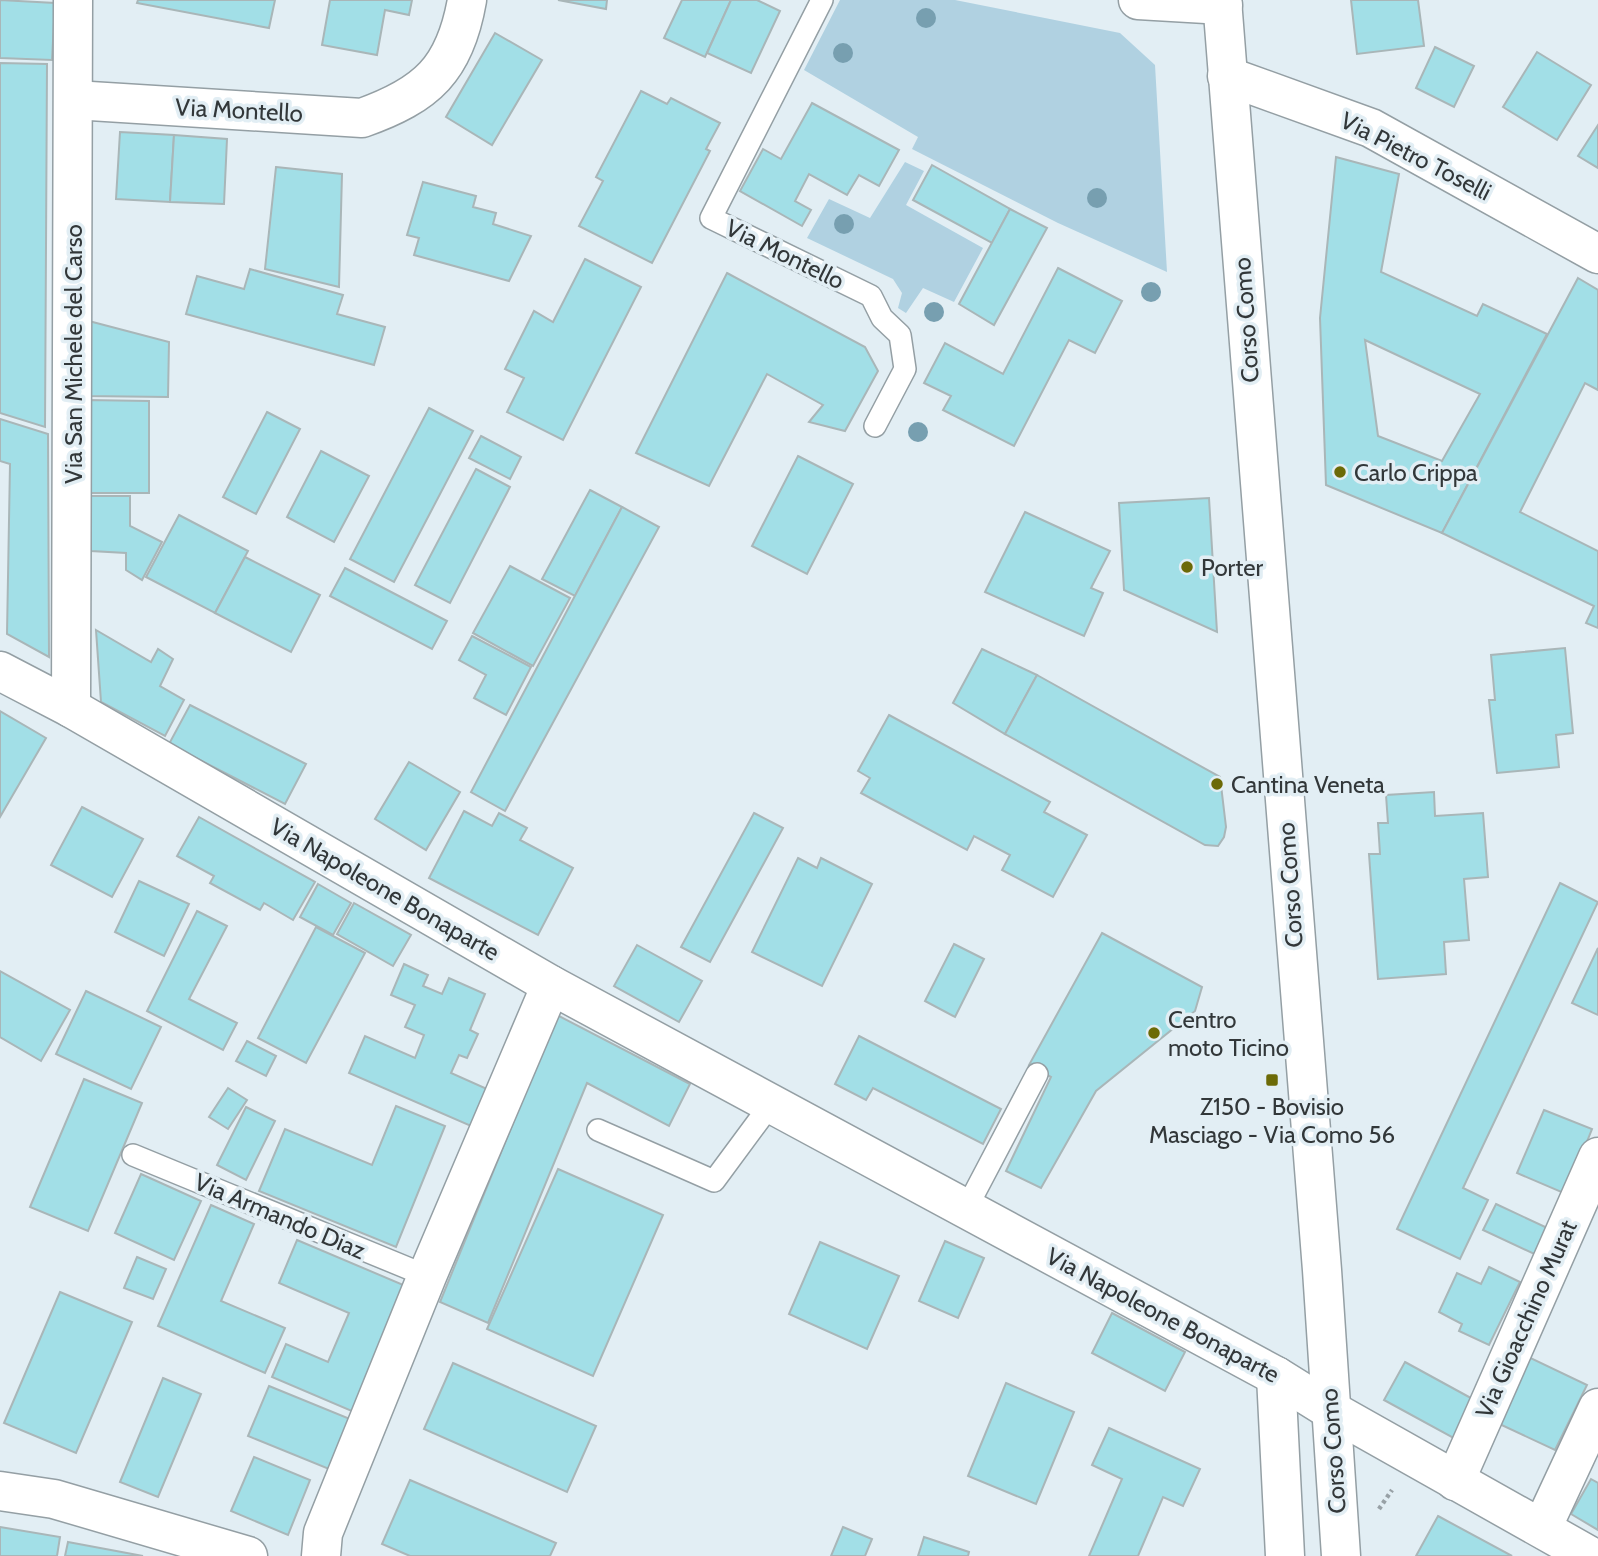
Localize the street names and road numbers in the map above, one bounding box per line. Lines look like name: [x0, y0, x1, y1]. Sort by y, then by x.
street label: Via Montello: [174, 92, 304, 128]
street label: Via Pietro Toselli: [1336, 106, 1496, 206]
street label: Via Montello: [721, 213, 849, 295]
street label: Via San Michele del Carso: [59, 224, 88, 484]
street label: Corso Como: [1227, 256, 1265, 384]
street label: Via Napoleone Bonaparte: [265, 811, 505, 967]
street label: Corso Como: [1271, 821, 1309, 949]
street label: Via Armando Diaz: [190, 1167, 370, 1265]
street label: Via Gioacchino Murat: [1469, 1215, 1583, 1423]
street label: Via Napoleone Bonaparte: [1041, 1241, 1285, 1389]
street label: Corso Como: [1314, 1387, 1352, 1515]

